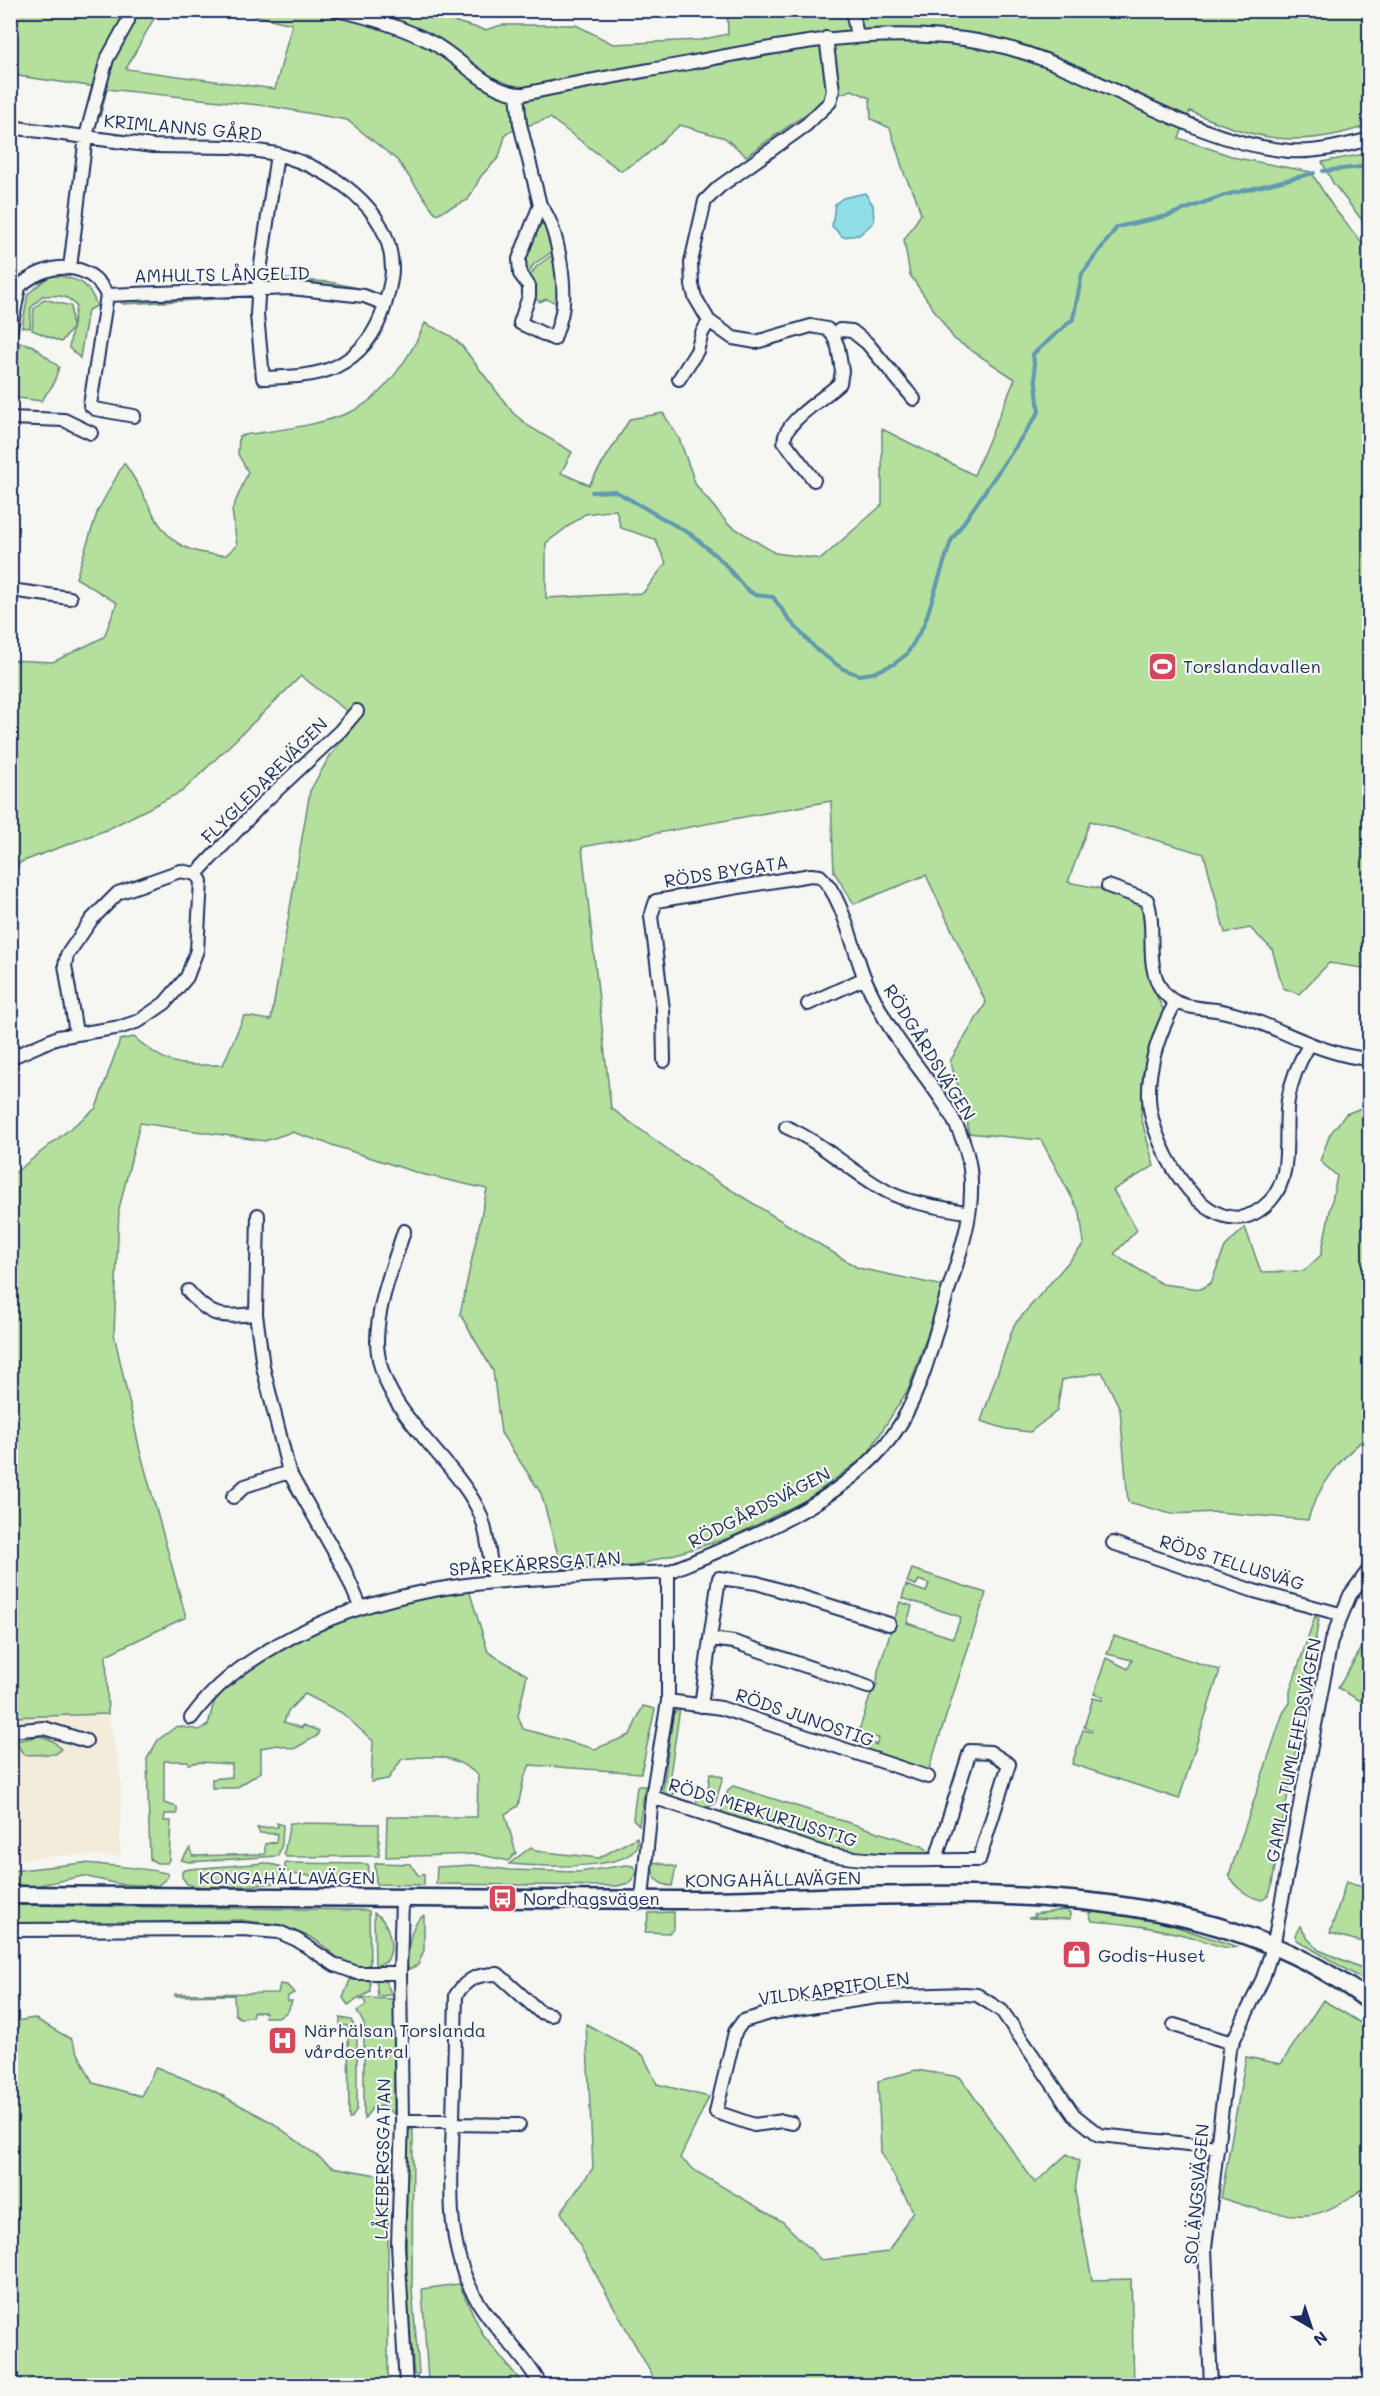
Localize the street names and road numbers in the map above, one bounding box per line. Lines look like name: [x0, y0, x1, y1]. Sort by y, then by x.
street label: KRIMLANNS GÅRD: [103, 108, 263, 146]
street label: AMHULTS LÅNGELID: [134, 260, 310, 288]
street label: FLYGLEDAREVÄGEN: [196, 712, 332, 848]
street label: RÖDS BYGATA: [662, 849, 790, 893]
street label: RÖDGÅRDSVÄGEN: [878, 979, 982, 1125]
street label: RÖDGÅRDSVÄGEN: [684, 1461, 834, 1553]
street label: RÖDS TELLUSVÄG: [1157, 1529, 1307, 1595]
street label: SPÅREKÄRRSGATAN: [448, 1545, 622, 1581]
street label: GAMLA TUMLEHEDSVÄGEN: [1259, 1636, 1327, 1864]
street label: RÖDS JUNOSTIG: [733, 1682, 877, 1752]
street label: RÖDS MERKURIUSSTIG: [666, 1772, 860, 1852]
street label: KONGAHÄLLAVÄGEN: [199, 1865, 375, 1889]
street label: KONGAHÄLLAVÄGEN: [685, 1865, 861, 1893]
street label: VILDKAPRIFOLEN: [757, 1966, 911, 2010]
street label: LÅKEBERGSGATAN: [369, 2078, 395, 2240]
street label: SOLÄNGSVÄGEN: [1178, 2123, 1214, 2265]

